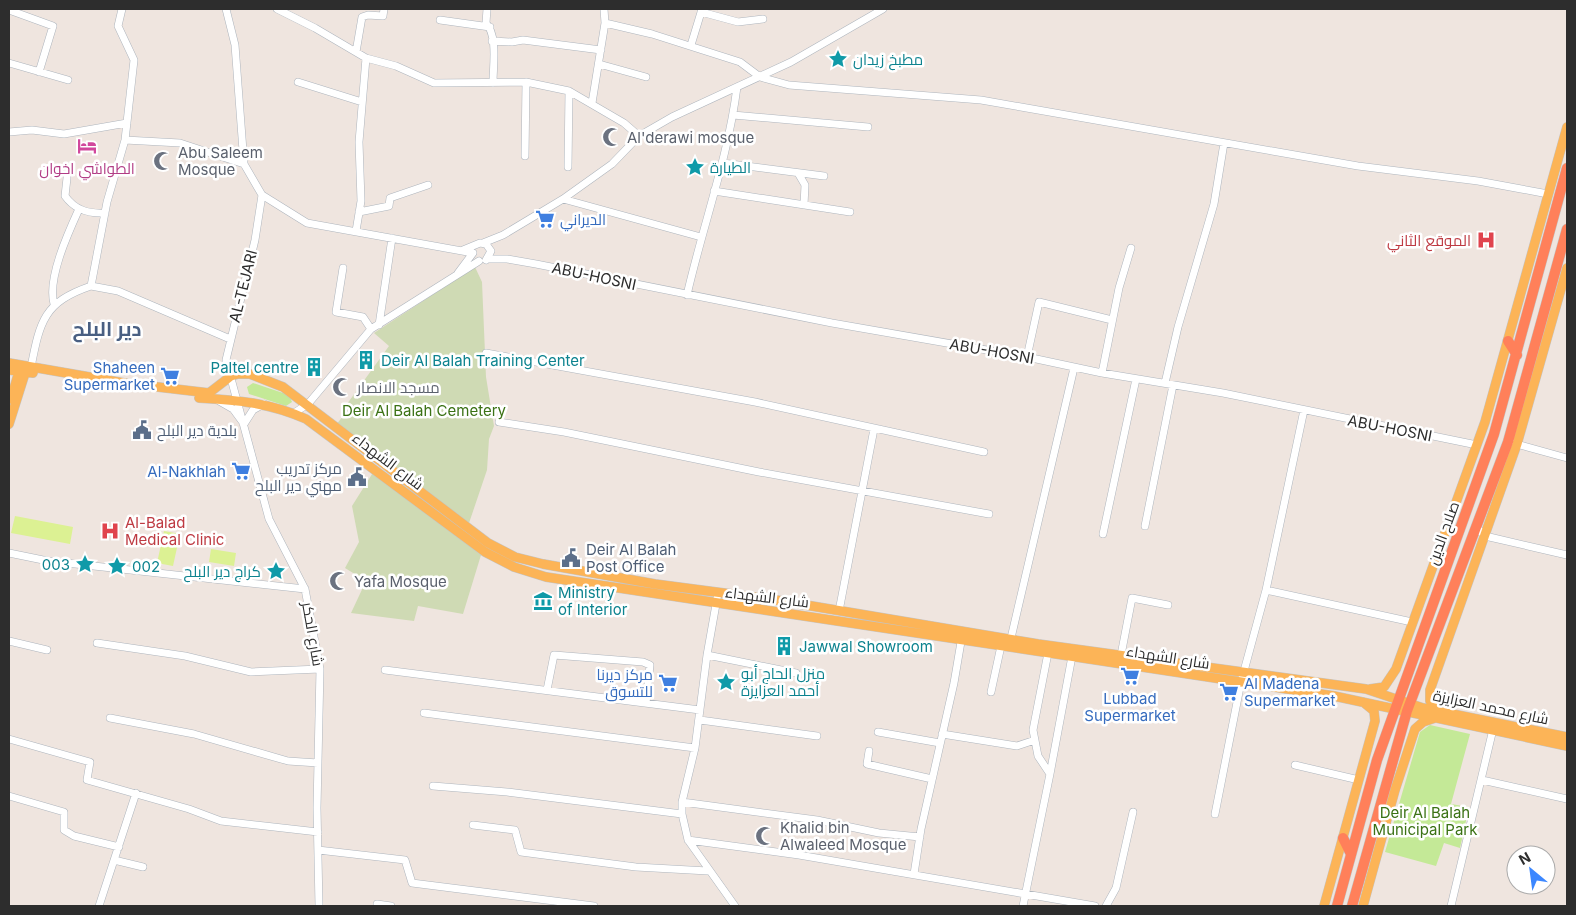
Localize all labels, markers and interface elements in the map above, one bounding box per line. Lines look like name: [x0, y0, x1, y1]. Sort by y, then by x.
place icon: مطبخ زيدان: [827, 48, 849, 70]
place label: مطبخ زيدان: [853, 50, 923, 71]
mosque icon: Al'derawi mosque: [601, 126, 623, 148]
place label: Al'derawi mosque: [627, 128, 754, 147]
hotel icon: الطواشي اخوان: [76, 135, 98, 157]
place label: Abu Saleem Mosque: [178, 143, 263, 179]
mosque icon: Abu Saleem Mosque: [152, 150, 174, 172]
place icon: الطيارة: [684, 156, 706, 178]
place label: الطيارة: [710, 158, 751, 177]
place label: الطواشي اخوان: [39, 159, 135, 181]
supermarket icon: الديراني: [534, 208, 556, 230]
place label: الديراني: [560, 210, 606, 232]
hospital icon: الموقع الثاني: [1475, 229, 1497, 251]
place label: الموقع الثاني: [1387, 231, 1471, 253]
street label: AL-TEJARI: [225, 248, 261, 324]
street label: ABU-HOSNI: [550, 258, 638, 294]
district label: دير البلح: [73, 317, 141, 343]
street label: ABU-HOSNI: [948, 334, 1036, 368]
building icon: Deir Al Balah Training Center: [355, 349, 377, 371]
place label: Deir Al Balah Training Center: [381, 351, 585, 370]
building icon: Paltel centre: [303, 356, 325, 378]
place label: Shaheen Supermarket: [64, 358, 155, 394]
place label: Paltel centre: [211, 358, 299, 377]
supermarket icon: Shaheen Supermarket: [159, 365, 181, 387]
mosque icon: مسجد الانصار: [331, 376, 353, 398]
place label: مسجد الانصار: [356, 378, 440, 397]
park label: Deir Al Balah Cemetery: [342, 401, 507, 420]
street label: ABU-HOSNI: [1346, 410, 1434, 446]
public building icon: بلدية دير البلح: [131, 419, 153, 441]
place label: بلدية دير البلح: [157, 421, 237, 442]
street label: شارع الشهداء: [347, 428, 427, 496]
place label: مركز تدريب مهني دير البلح: [255, 459, 342, 498]
supermarket icon: Al-Nakhlah: [230, 460, 252, 482]
place label: Al-Nakhlah: [147, 462, 226, 481]
public building icon: مركز تدريب مهني دير البلح: [346, 466, 368, 488]
street label: صلاح الدين: [1423, 499, 1465, 568]
place label: Al-Balad Medical Clinic: [125, 513, 224, 549]
hospital icon: Al-Balad Medical Clinic: [99, 520, 121, 542]
place label: Deir Al Balah Post Office: [586, 540, 676, 576]
public building icon: Deir Al Balah Post Office: [560, 547, 582, 569]
place icon: 003: [74, 553, 96, 575]
place label: 003: [42, 555, 70, 574]
place icon: 002: [106, 555, 128, 577]
place label: 002: [132, 557, 160, 576]
place icon: كراج دير البلح: [265, 560, 287, 582]
place label: كراج دير البلح: [184, 562, 261, 583]
mosque icon: Yafa Mosque: [328, 570, 350, 592]
place label: Yafa Mosque: [354, 572, 447, 591]
street label: شارع الشهداء: [724, 582, 810, 614]
place label: Ministry of Interior: [558, 583, 628, 619]
museum icon: Ministry of Interior: [532, 590, 554, 612]
street label: شارع الحكر: [296, 599, 328, 668]
building icon: Jawwal Showroom: [773, 635, 795, 657]
place label: Jawwal Showroom: [799, 637, 933, 656]
street label: شارع الشهداء: [1124, 641, 1211, 675]
place label: منزل الحاج أبو أحمد العزايزة: [741, 664, 825, 700]
place label: مركز ديرنا للتسوق: [597, 665, 653, 702]
supermarket icon: Lubbad Supermarket: [1119, 665, 1141, 687]
place icon: منزل الحاج أبو أحمد العزايزة: [715, 671, 737, 693]
supermarket icon: مركز ديرنا للتسوق: [657, 672, 679, 694]
place label: Al Madena Supermarket: [1244, 674, 1335, 710]
supermarket icon: Al Madena Supermarket: [1218, 681, 1240, 703]
street label: شارع محمد العزايزة: [1431, 685, 1551, 730]
place label: Lubbad Supermarket: [1084, 689, 1176, 725]
park label: Deir Al Balah Municipal Park: [1373, 803, 1478, 839]
place label: Khalid bin Alwaleed Mosque: [780, 818, 906, 854]
mosque icon: Khalid bin Alwaleed Mosque: [754, 825, 776, 847]
north arrow: [1506, 845, 1556, 895]
text: N: [1516, 848, 1533, 868]

